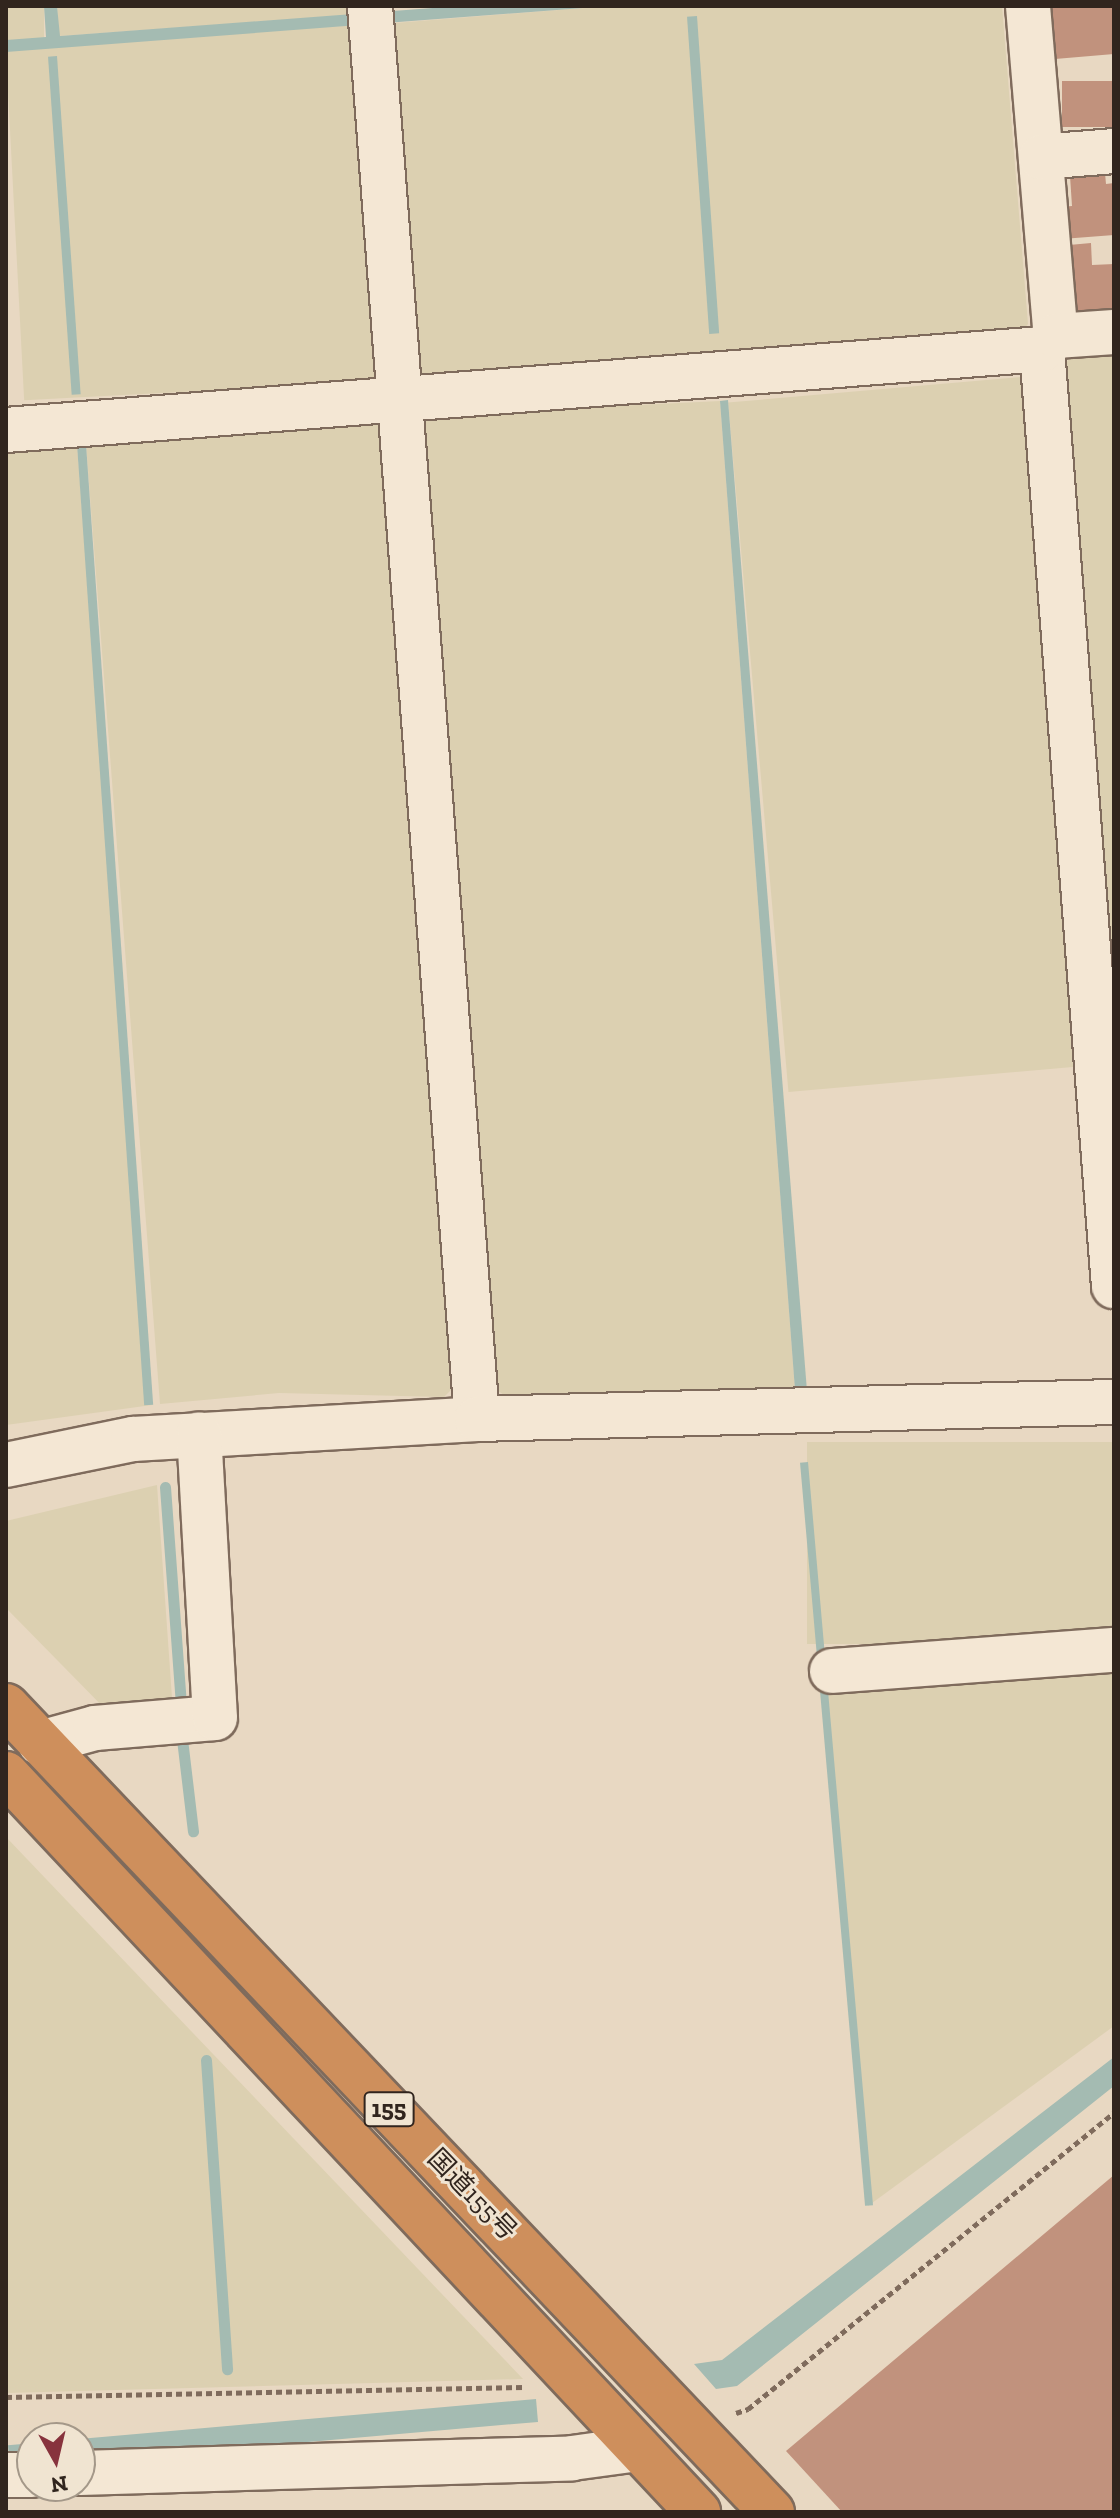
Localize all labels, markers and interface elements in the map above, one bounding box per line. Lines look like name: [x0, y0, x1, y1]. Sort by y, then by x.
road number: 155: [363, 2089, 415, 2129]
street label: 国道155号: [421, 2143, 523, 2247]
north arrow: [16, 2422, 96, 2502]
text: N: [49, 2470, 69, 2499]

